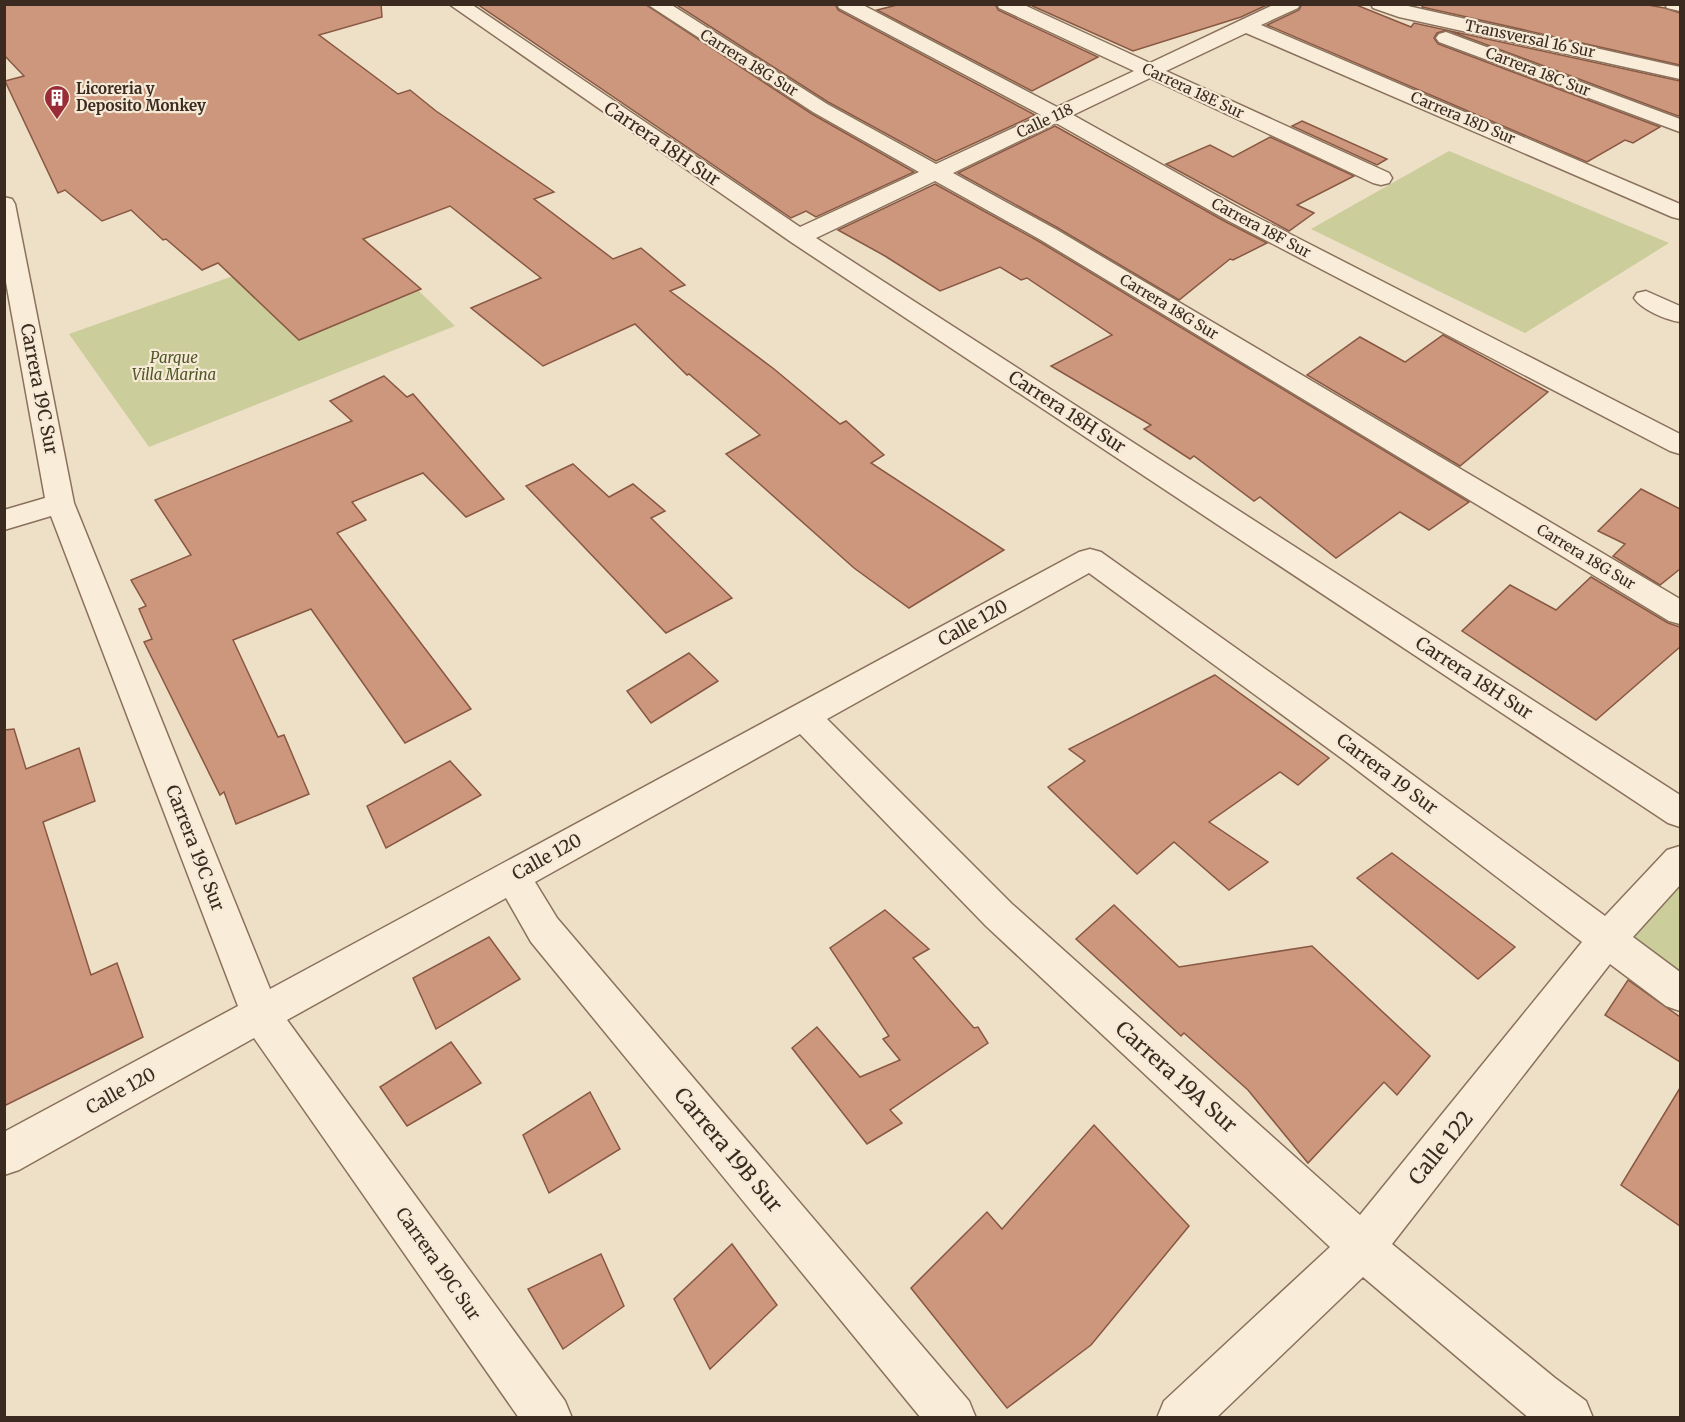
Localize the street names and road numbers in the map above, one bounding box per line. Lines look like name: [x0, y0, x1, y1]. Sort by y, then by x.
street label: Transversal 16 Sur: [1463, 15, 1597, 62]
street label: Carrera 18G Sur: [697, 25, 802, 100]
street label: Carrera 18C Sur: [1483, 43, 1593, 100]
street label: Carrera 18E Sur: [1139, 59, 1247, 123]
street label: Carrera 18D Sur: [1408, 87, 1519, 148]
street label: Carrera 18H Sur: [600, 96, 725, 191]
street label: Calle 118: [1013, 99, 1076, 142]
street label: Carrera 18F Sur: [1208, 193, 1314, 262]
street label: Carrera 18G Sur: [1116, 270, 1222, 344]
street label: Carrera 19C Sur: [16, 321, 63, 456]
street label: Carrera 18H Sur: [1004, 365, 1130, 458]
street label: Carrera 18G Sur: [1533, 520, 1639, 594]
street label: Calle 120: [934, 594, 1012, 651]
street label: Carrera 18H Sur: [1411, 631, 1537, 724]
street label: Carrera 19 Sur: [1332, 728, 1442, 819]
street label: Carrera 19C Sur: [161, 782, 230, 914]
street label: Calle 120: [508, 828, 586, 885]
street label: Carrera 19A Sur: [1110, 1015, 1243, 1138]
street label: Calle 120: [82, 1062, 160, 1119]
street label: Carrera 19B Sur: [668, 1082, 788, 1217]
street label: Calle 122: [1402, 1105, 1479, 1190]
street label: Carrera 19C Sur: [391, 1203, 486, 1325]

